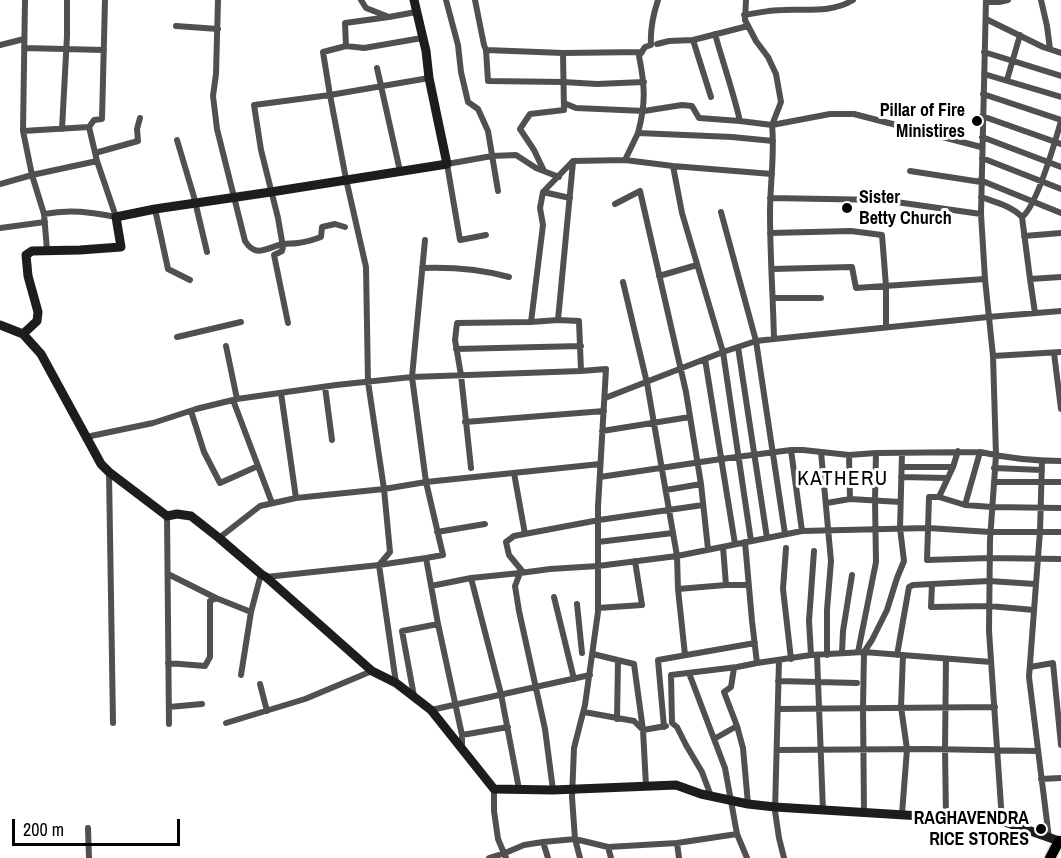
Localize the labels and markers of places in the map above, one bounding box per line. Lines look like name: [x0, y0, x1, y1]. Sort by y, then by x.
place label: Pillar of Fire Ministires: [880, 100, 965, 142]
marker: Pillar of Fire Ministires: [970, 114, 984, 128]
place label: Sister Betty Church: [859, 187, 952, 230]
marker: Sister Betty Church: [840, 201, 854, 215]
place label: RAGHAVENDRA RICE STORES: [914, 808, 1029, 850]
marker: RAGHAVENDRA RICE STORES: [1034, 822, 1048, 836]

